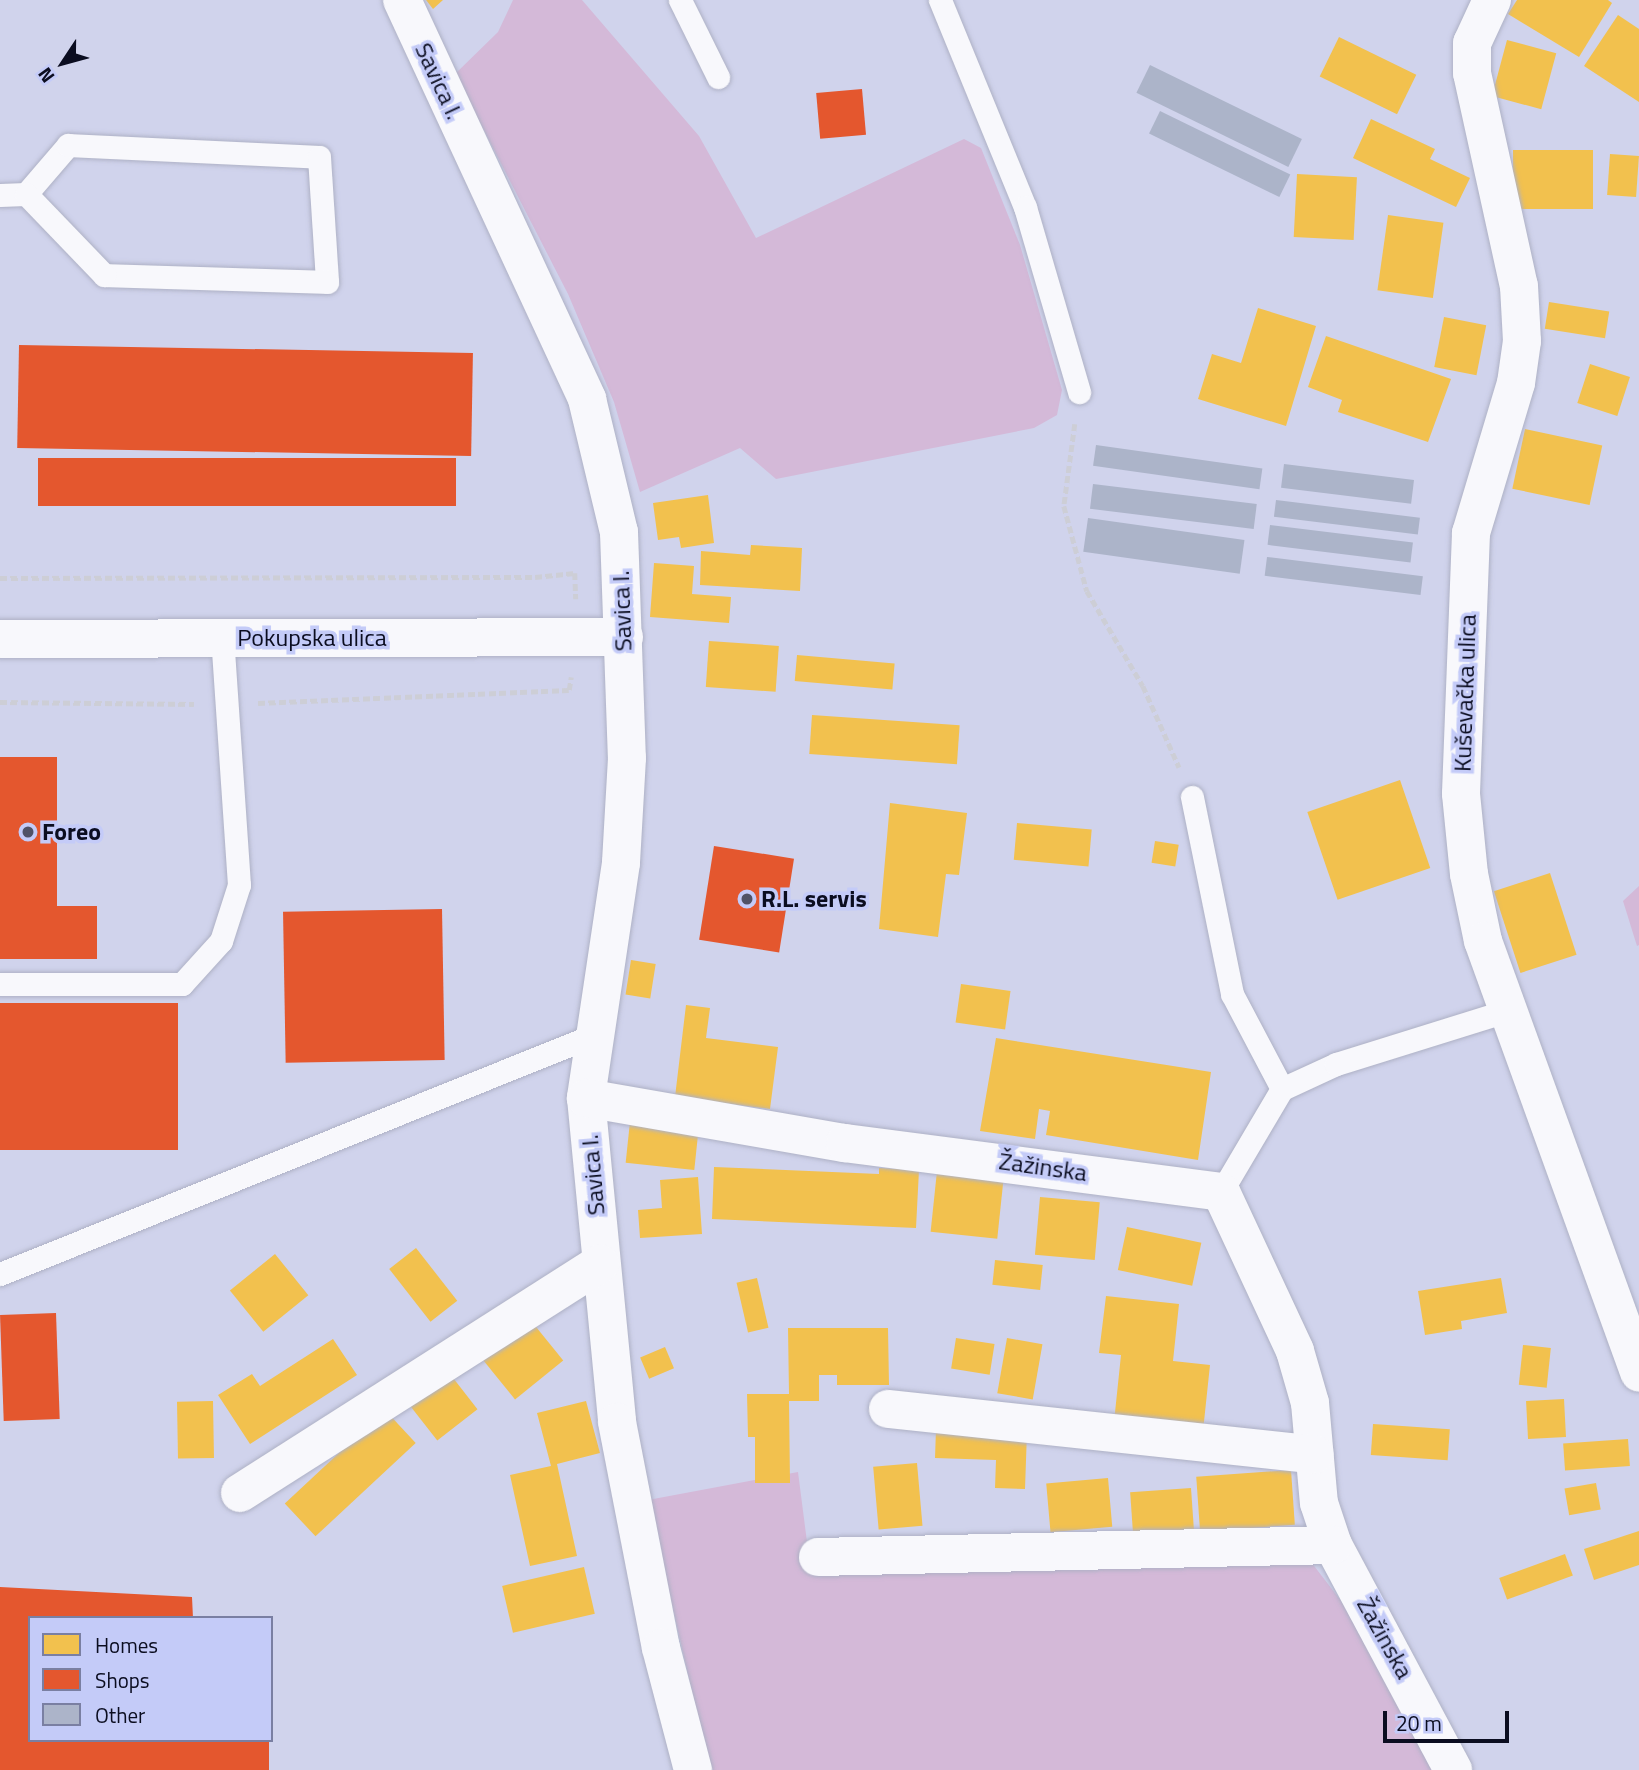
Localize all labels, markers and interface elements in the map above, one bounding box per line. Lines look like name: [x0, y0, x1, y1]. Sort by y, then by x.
north arrow: [28, 28, 98, 98]
street label: Savica I.: [409, 38, 469, 124]
text: N: [30, 62, 61, 89]
street label: Savica I.: [606, 570, 638, 652]
street label: Kuševačka ulica: [1448, 614, 1482, 772]
street label: Pokupska ulica: [237, 624, 387, 652]
place label: Foreo: [42, 818, 101, 846]
marker: Foreo: [20, 824, 36, 840]
place label: R.L. servis: [761, 885, 867, 913]
marker: R.L. servis: [739, 891, 755, 907]
street label: Savica I.: [575, 1134, 611, 1216]
street label: Žažinska: [997, 1147, 1089, 1187]
street label: Žažinska: [1351, 1592, 1419, 1684]
legend: [28, 1616, 273, 1742]
text: Homes: [95, 1629, 158, 1661]
text: Shops: [95, 1664, 150, 1696]
scale bar: [1387, 1696, 1513, 1740]
text: Other: [95, 1699, 145, 1731]
text: 20 m: [1396, 1707, 1442, 1739]

